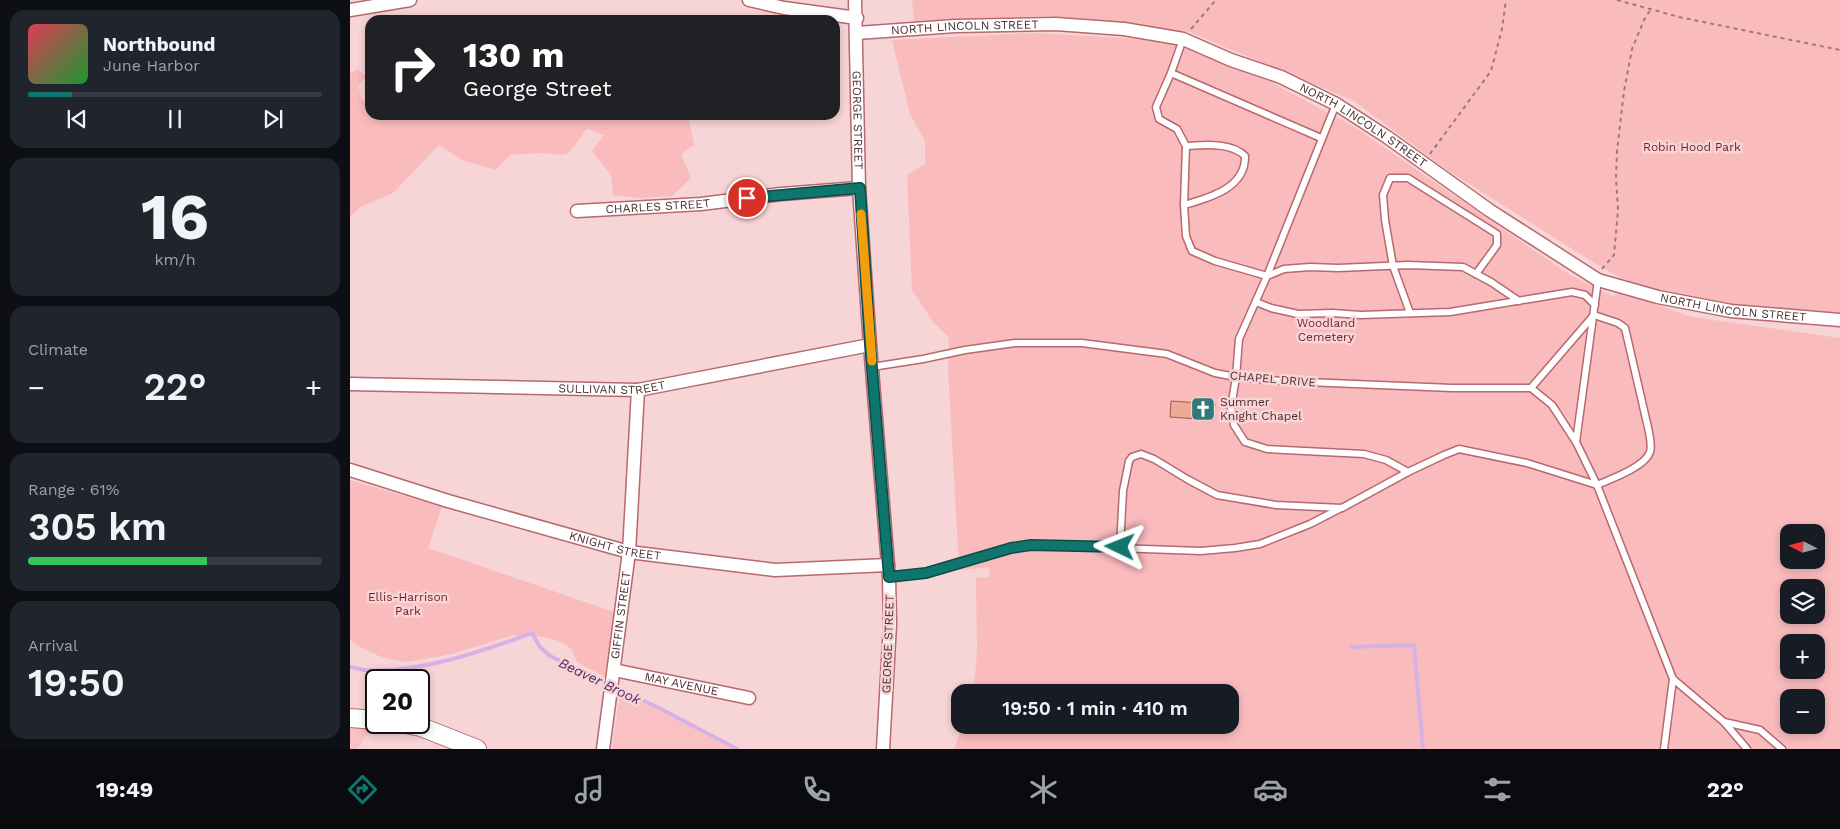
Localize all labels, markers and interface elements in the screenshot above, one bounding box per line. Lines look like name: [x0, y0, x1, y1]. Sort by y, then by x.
street label: NORTH LINCOLN STREET: [891, 17, 1039, 38]
text: Northbound: [103, 33, 215, 56]
text: 130 m: [463, 34, 564, 76]
icon: right: [380, 35, 445, 100]
text: June Harbor: [103, 56, 200, 75]
street label: GEORGE STREET: [850, 70, 866, 169]
text: George Street: [463, 76, 611, 101]
street label: NORTH LINCOLN STREET: [1297, 80, 1430, 170]
icon: previous: [63, 105, 91, 133]
icon: pause: [161, 105, 189, 133]
icon: next: [259, 105, 287, 133]
park label: Robin Hood Park: [1643, 140, 1741, 154]
pin: [726, 177, 768, 219]
text: 16: [141, 179, 209, 255]
icon: arrive: [733, 184, 761, 212]
street label: CHARLES STREET: [605, 196, 711, 216]
text: km/h: [154, 250, 196, 269]
street label: NORTH LINCOLN STREET: [1659, 291, 1807, 324]
park label: Woodland Cemetery: [1297, 316, 1355, 344]
text: Climate: [28, 340, 88, 359]
text: 22°: [143, 365, 207, 409]
street label: CHAPEL DRIVE: [1229, 368, 1317, 390]
text: −: [28, 371, 45, 404]
text: +: [305, 371, 322, 404]
street label: SULLIVAN STREET: [558, 378, 666, 397]
place label: Summer Knight Chapel: [1220, 395, 1302, 423]
church icon: Summer Knight Chapel: [1190, 396, 1216, 422]
text: Range · 61%: [28, 480, 120, 499]
text: 305 km: [28, 505, 167, 549]
position arrow: [1093, 520, 1145, 572]
north arrow: [1780, 524, 1825, 569]
map controls: [1780, 524, 1825, 734]
street label: KNIGHT STREET: [568, 529, 662, 563]
street label: GIFFIN STREET: [608, 570, 633, 660]
button: layers: [1780, 579, 1825, 624]
park label: Ellis-Harrison Park: [368, 590, 448, 618]
street label: GEORGE STREET: [879, 594, 897, 694]
button: +: [1780, 634, 1825, 679]
text: Arrival: [28, 636, 78, 655]
water label: Beaver Brook: [556, 654, 644, 708]
text: 19:50: [28, 661, 125, 705]
speed limit sign: 20: [365, 669, 430, 734]
street label: MAY AVENUE: [643, 670, 720, 699]
button: −: [1780, 689, 1825, 734]
text: 19:50 · 1 min · 410 m: [1002, 697, 1188, 720]
icon: directions: [345, 772, 380, 807]
icon: music: [572, 772, 607, 807]
icon: phone: [799, 772, 834, 807]
icon: climate: [1026, 772, 1061, 807]
icon: car: [1253, 772, 1288, 807]
icon: filters: [1480, 772, 1515, 807]
text: 19:49: [96, 777, 153, 802]
text: 22°: [1707, 777, 1744, 802]

